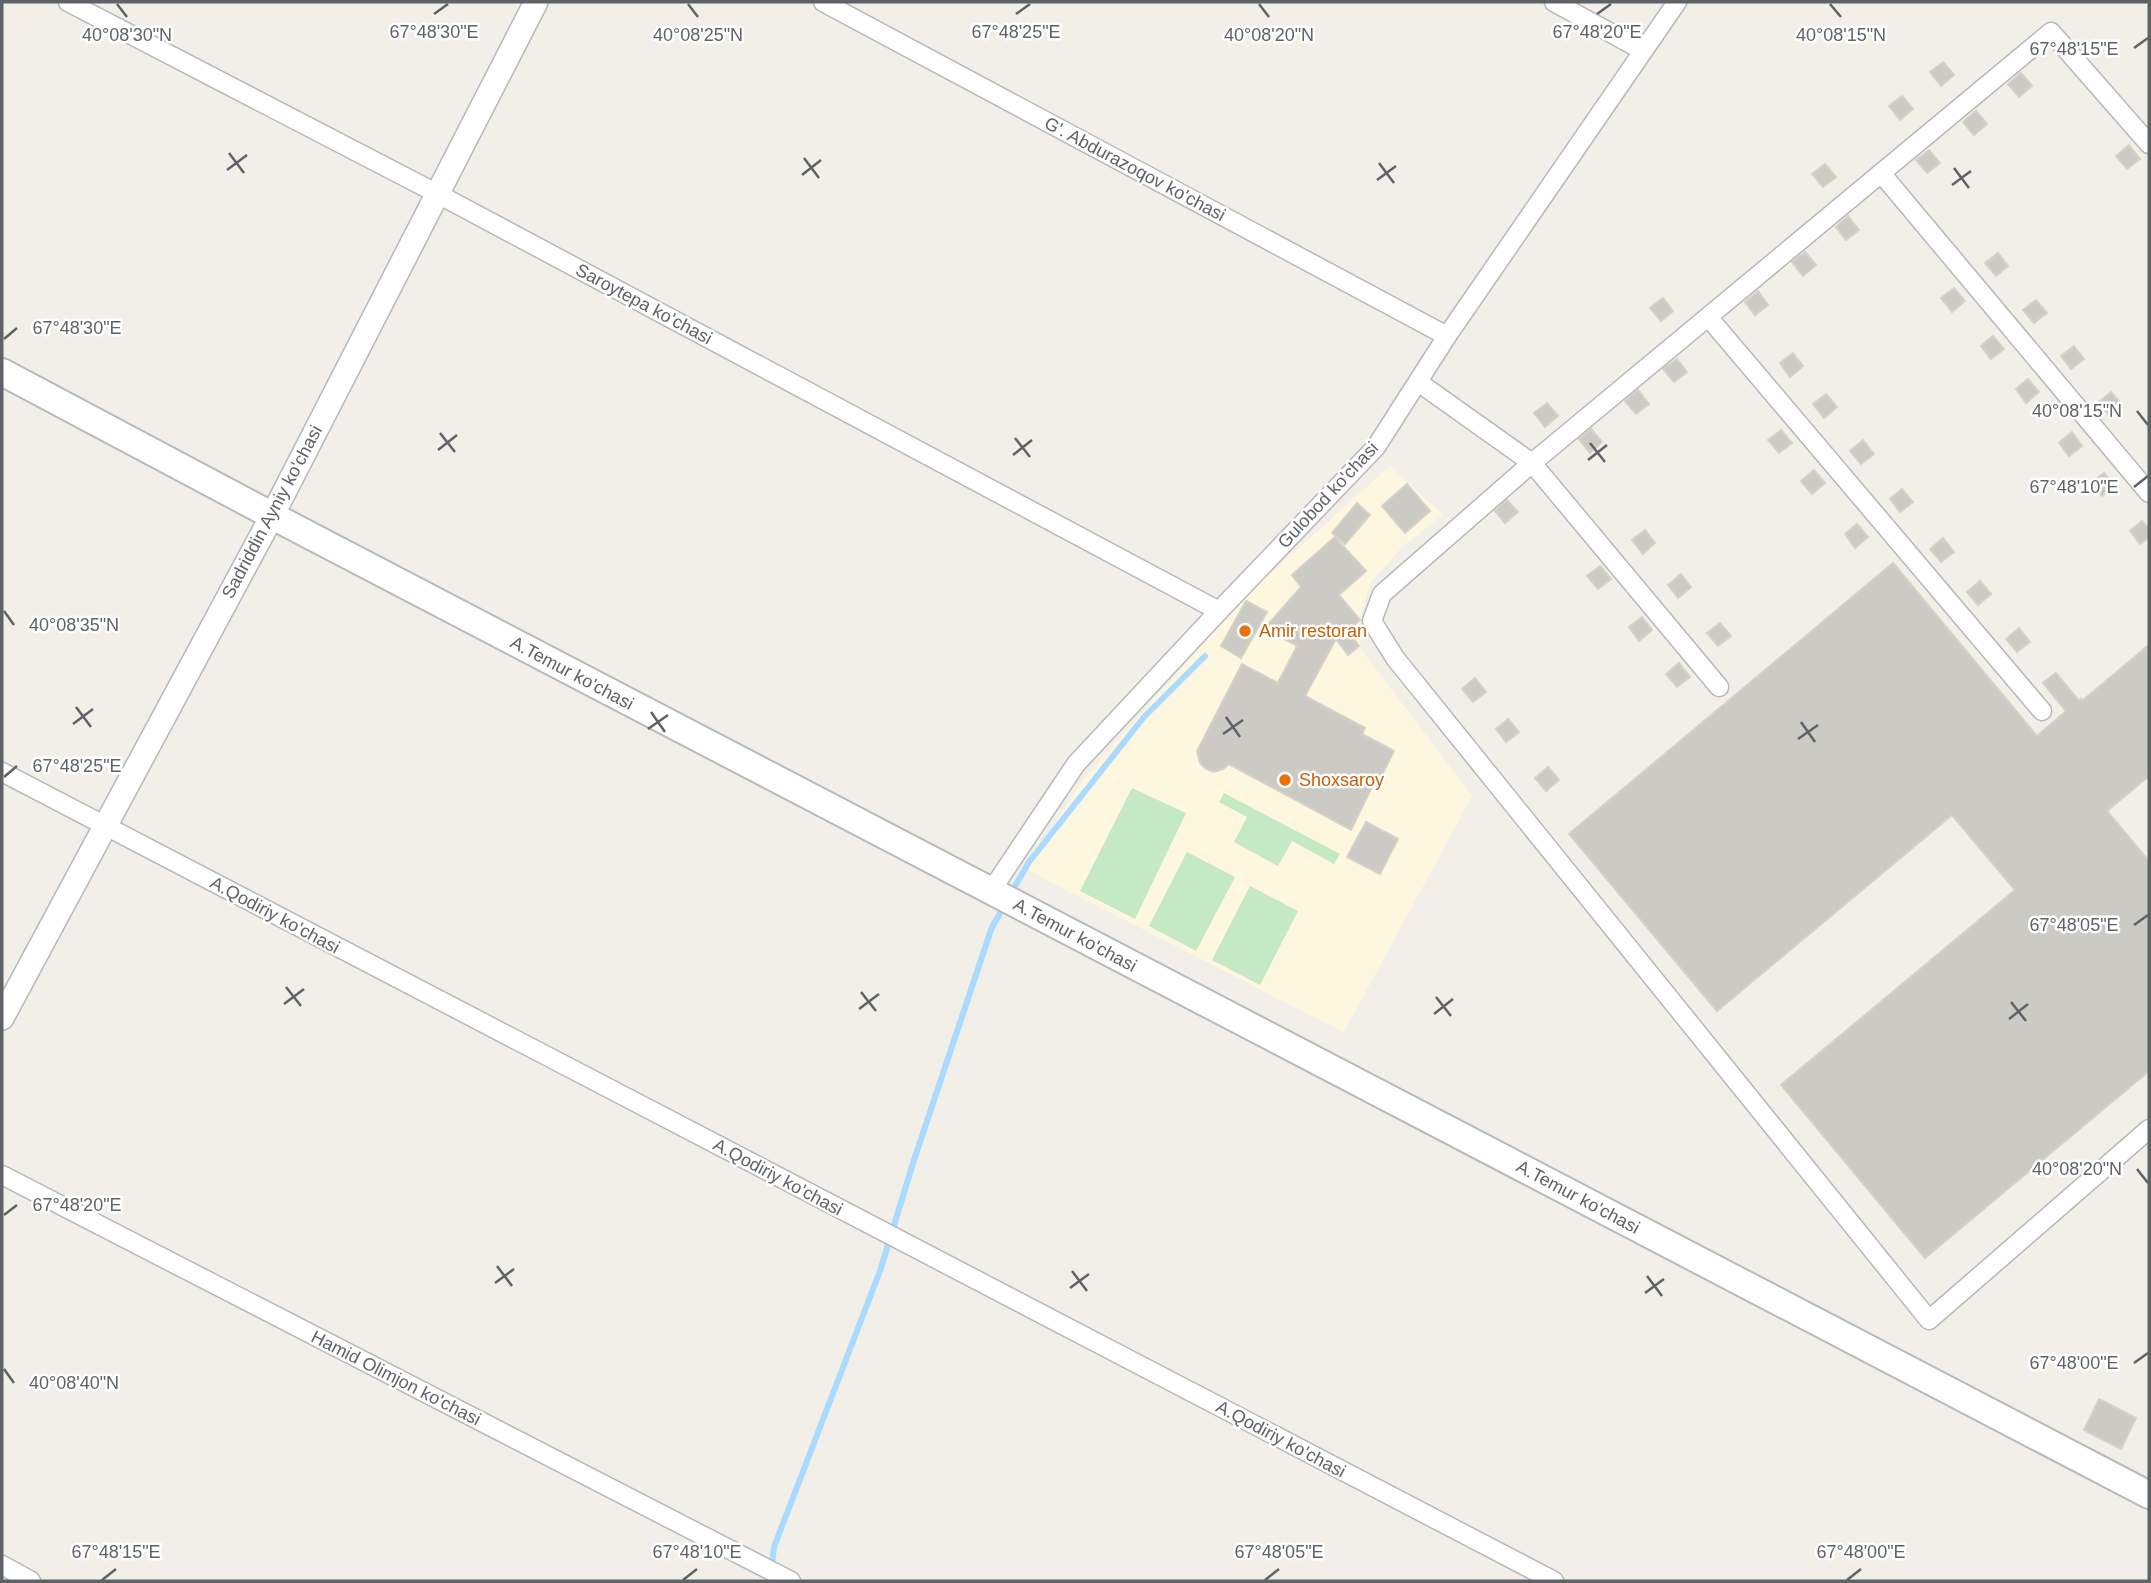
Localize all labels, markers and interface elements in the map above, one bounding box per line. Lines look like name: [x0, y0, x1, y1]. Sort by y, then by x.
text: 67°48'30"E: [389, 22, 479, 42]
text: 67°48'25"E: [971, 22, 1061, 42]
text: 67°48'20"E: [1552, 22, 1642, 42]
text: 40°08'30"N: [82, 25, 172, 45]
text: 40°08'25"N: [653, 25, 743, 45]
text: 40°08'20"N: [1224, 25, 1314, 45]
text: 40°08'15"N: [1796, 25, 1886, 45]
text: 67°48'15"E: [2029, 39, 2119, 59]
street label: G'. Abdurazoqov ko'chasi: [1041, 113, 1229, 225]
street label: Saroytepa ko'chasi: [572, 260, 716, 348]
text: 67°48'30"E: [32, 318, 122, 338]
text: 40°08'15"N: [2032, 401, 2122, 421]
street label: Sadriddin Ayniy ko'chasi: [218, 422, 326, 602]
street label: Gulobod ko'chasi: [1274, 438, 1382, 552]
text: 67°48'10"E: [2029, 477, 2119, 497]
text: 40°08'35"N: [29, 615, 119, 635]
place label: Amir restoran: [1259, 621, 1367, 641]
marker: Amir restoran: [1237, 623, 1253, 639]
street label: A.Temur ko'chasi: [507, 632, 637, 714]
text: 67°48'25"E: [32, 756, 122, 776]
place label: Shoxsaroy: [1299, 770, 1384, 790]
marker: Shoxsaroy: [1277, 772, 1293, 788]
street label: A.Qodiriy ko'chasi: [207, 872, 343, 958]
street label: A.Temur ko'chasi: [1010, 894, 1140, 976]
text: 67°48'05"E: [2029, 915, 2119, 935]
street label: A.Qodiriy ko'chasi: [710, 1134, 846, 1220]
street label: A.Temur ko'chasi: [1513, 1156, 1643, 1238]
text: 40°08'20"N: [2032, 1159, 2122, 1179]
text: 67°48'20"E: [32, 1195, 122, 1215]
street label: Hamid Olimjon ko'chasi: [308, 1327, 484, 1429]
text: 67°48'00"E: [2029, 1353, 2119, 1373]
text: 40°08'40"N: [29, 1373, 119, 1393]
street label: A.Qodiriy ko'chasi: [1213, 1396, 1349, 1482]
text: 67°48'15"E: [71, 1542, 161, 1562]
text: 67°48'10"E: [652, 1542, 742, 1562]
text: 67°48'05"E: [1234, 1542, 1324, 1562]
text: 67°48'00"E: [1816, 1542, 1906, 1562]

